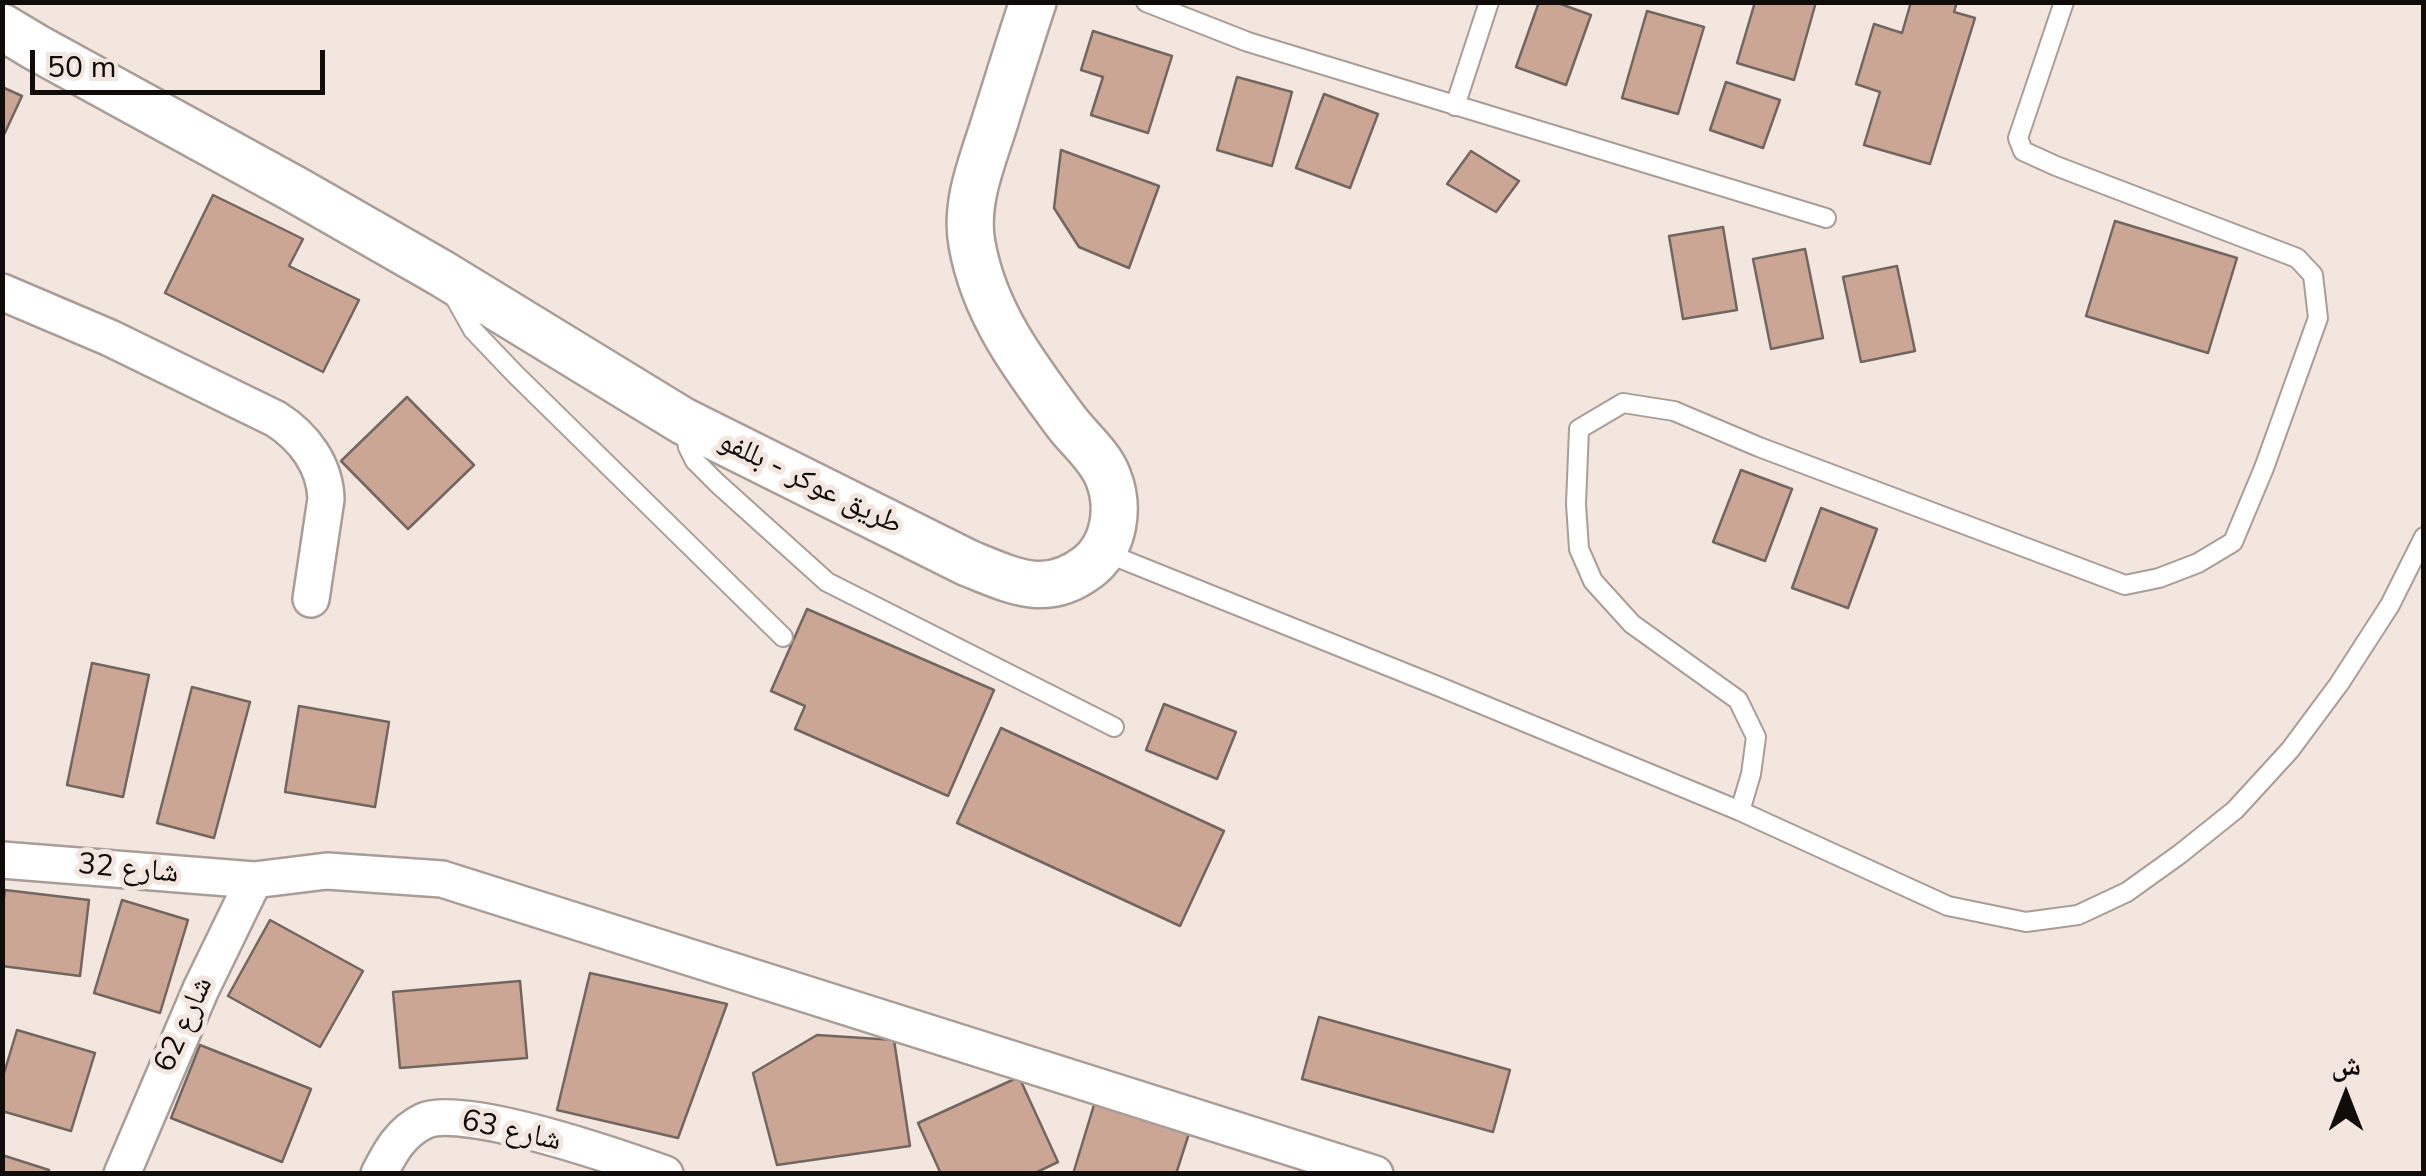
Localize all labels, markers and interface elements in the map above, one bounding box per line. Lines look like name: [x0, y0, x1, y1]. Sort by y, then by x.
scale bar: [35, 30, 330, 92]
text: 50 m: [47, 47, 116, 88]
street label: طريق عوكر - بللفو: [712, 424, 908, 544]
street label: شارع 32: [76, 848, 180, 892]
street label: شارع 62: [148, 972, 222, 1078]
north arrow: [2296, 1046, 2396, 1146]
text: ش: [2331, 1047, 2361, 1085]
street label: شارع 63: [458, 1104, 564, 1160]

